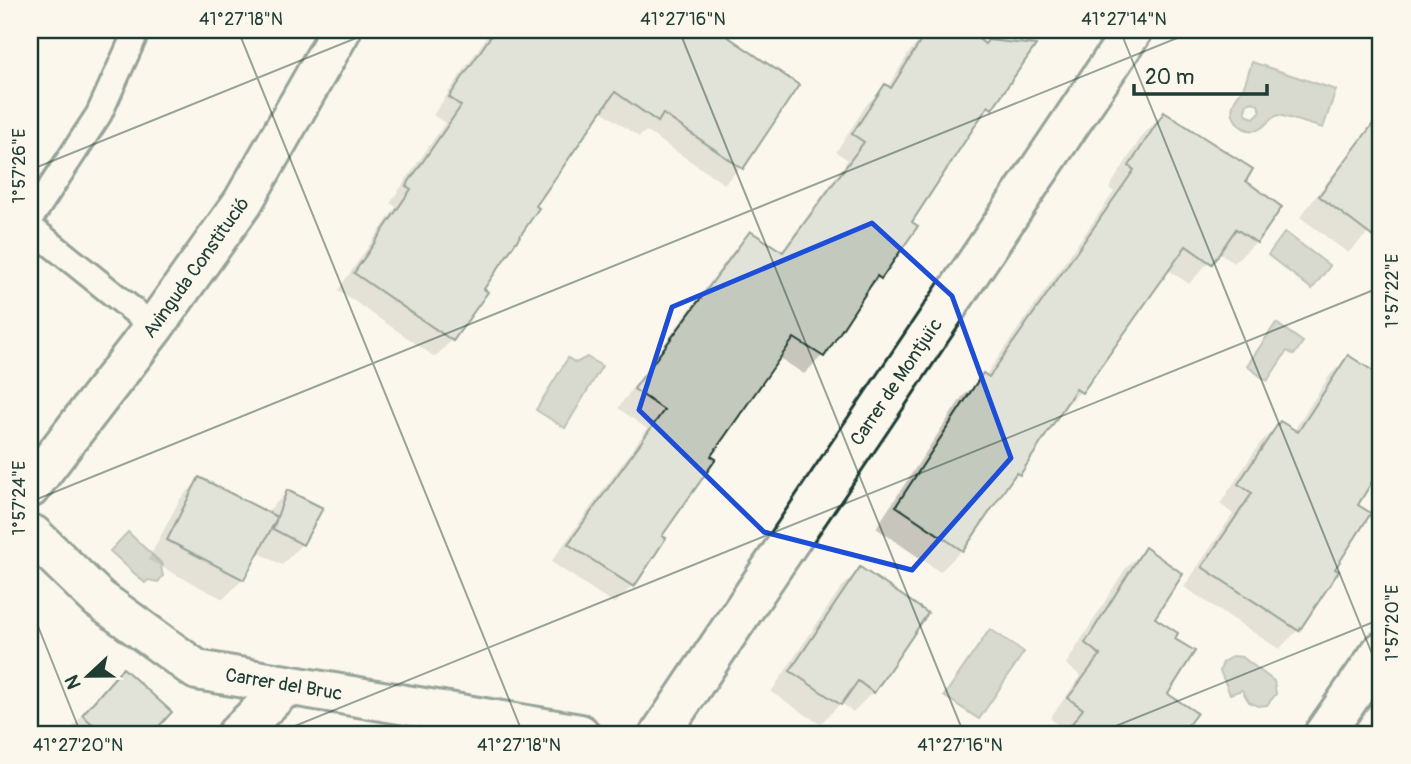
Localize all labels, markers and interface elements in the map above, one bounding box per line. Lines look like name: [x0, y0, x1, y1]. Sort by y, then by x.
text: 41°27'18"N: [199, 8, 283, 31]
text: 41°27'16"N: [640, 8, 726, 31]
text: 41°27'14"N: [1081, 8, 1167, 31]
scale bar: [1134, 52, 1268, 96]
text: 20 m: [1145, 64, 1194, 91]
text: 1°57'26"E: [8, 129, 31, 203]
street label: Avinguda Constitució: [138, 193, 255, 343]
text: 1°57'22"E: [1381, 254, 1404, 328]
street label: Carrer de Montjuïc: [845, 314, 948, 450]
text: 1°57'24"E: [8, 461, 31, 535]
text: 1°57'20"E: [1381, 585, 1404, 661]
north arrow: [52, 642, 122, 712]
street label: Carrer del Bruc: [223, 663, 345, 706]
text: N: [60, 671, 87, 692]
text: 41°27'20"N: [33, 734, 123, 757]
text: 41°27'18"N: [477, 734, 561, 757]
text: 41°27'16"N: [917, 734, 1003, 757]

